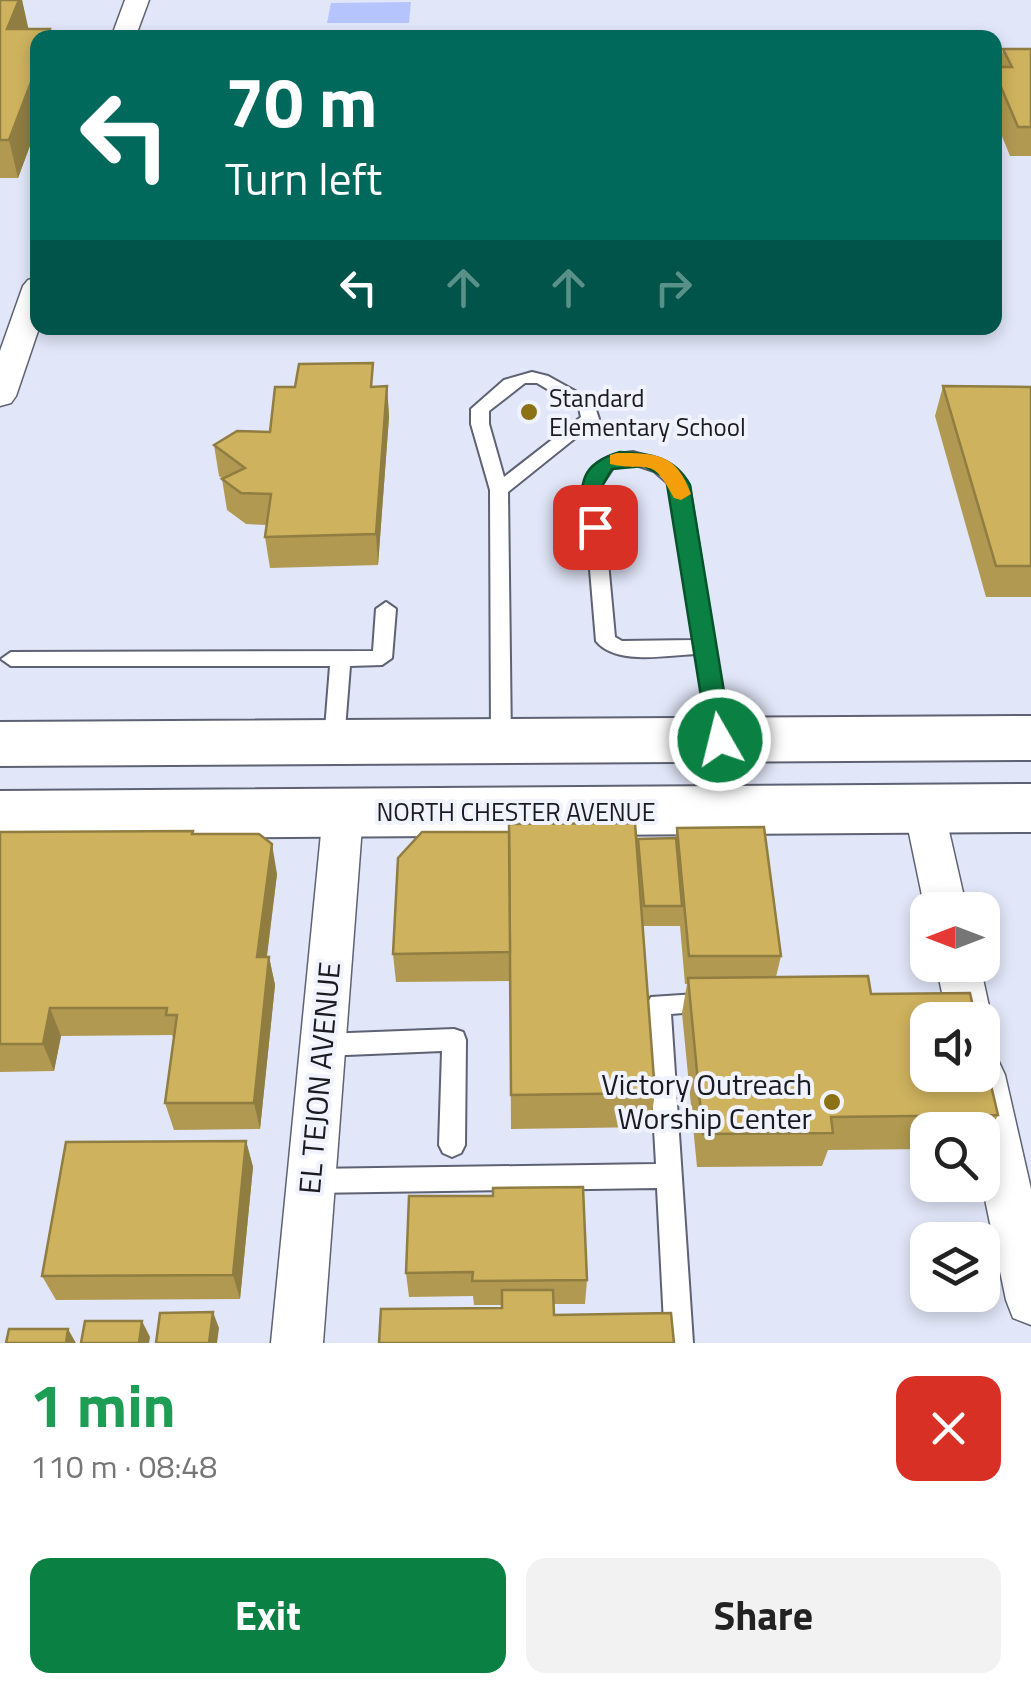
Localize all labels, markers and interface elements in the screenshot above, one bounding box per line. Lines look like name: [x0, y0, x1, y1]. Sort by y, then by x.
text: 70 m: [225, 48, 378, 154]
icon: left: [60, 70, 190, 200]
text: Turn left: [225, 144, 382, 212]
icon: left: [331, 260, 386, 315]
icon: ahead: [436, 260, 491, 315]
icon: ahead: [541, 260, 596, 315]
icon: right: [646, 260, 701, 315]
place label: Standard Elementary School: [549, 379, 746, 446]
marker: Standard Elementary School: [518, 401, 540, 423]
pin: [553, 485, 638, 570]
icon: arrive: [568, 500, 623, 555]
position arrow: [668, 688, 772, 792]
street label: NORTH CHESTER AVENUE: [376, 793, 656, 831]
north arrow: [910, 892, 1000, 982]
map controls: [910, 892, 1000, 1312]
street label: EL TEJON AVENUE: [286, 960, 352, 1196]
button: sound: [910, 1002, 1000, 1092]
place label: Victory Outreach Worship Center: [601, 1061, 812, 1141]
marker: Victory Outreach Worship Center: [821, 1091, 843, 1113]
button: search: [910, 1112, 1000, 1202]
button: layers: [910, 1222, 1000, 1312]
text: 1 min: [30, 1359, 176, 1450]
button: close: [896, 1376, 1001, 1481]
text: 110 m · 08:48: [30, 1442, 217, 1490]
button: Exit: [30, 1558, 506, 1673]
button: Share: [526, 1558, 1001, 1673]

